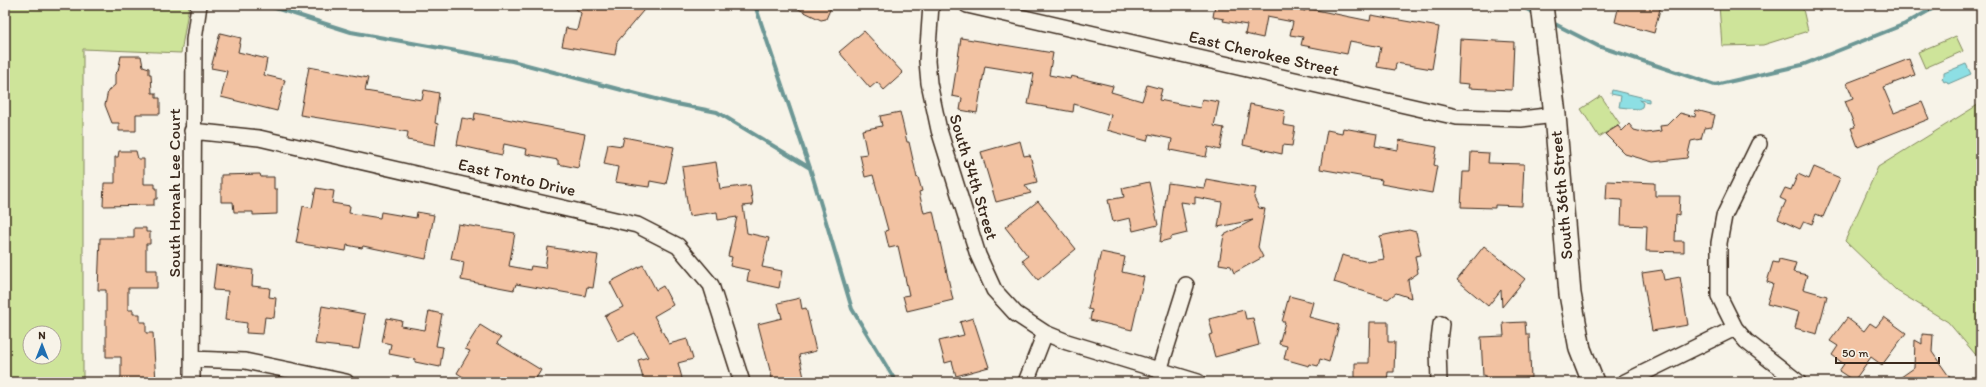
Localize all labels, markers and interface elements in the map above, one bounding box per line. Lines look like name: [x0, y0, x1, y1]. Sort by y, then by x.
street label: East Cherokee Street: [1187, 26, 1342, 80]
street label: South Honah Lee Court: [164, 108, 184, 278]
street label: South 34th Street: [945, 112, 1003, 242]
street label: South 36th Street: [1545, 130, 1577, 260]
street label: East Tonto Drive: [456, 154, 578, 200]
north arrow: [22, 325, 62, 365]
text: N: [38, 329, 46, 342]
scale bar: [1836, 339, 1939, 365]
text: 50 m: [1842, 346, 1868, 360]

